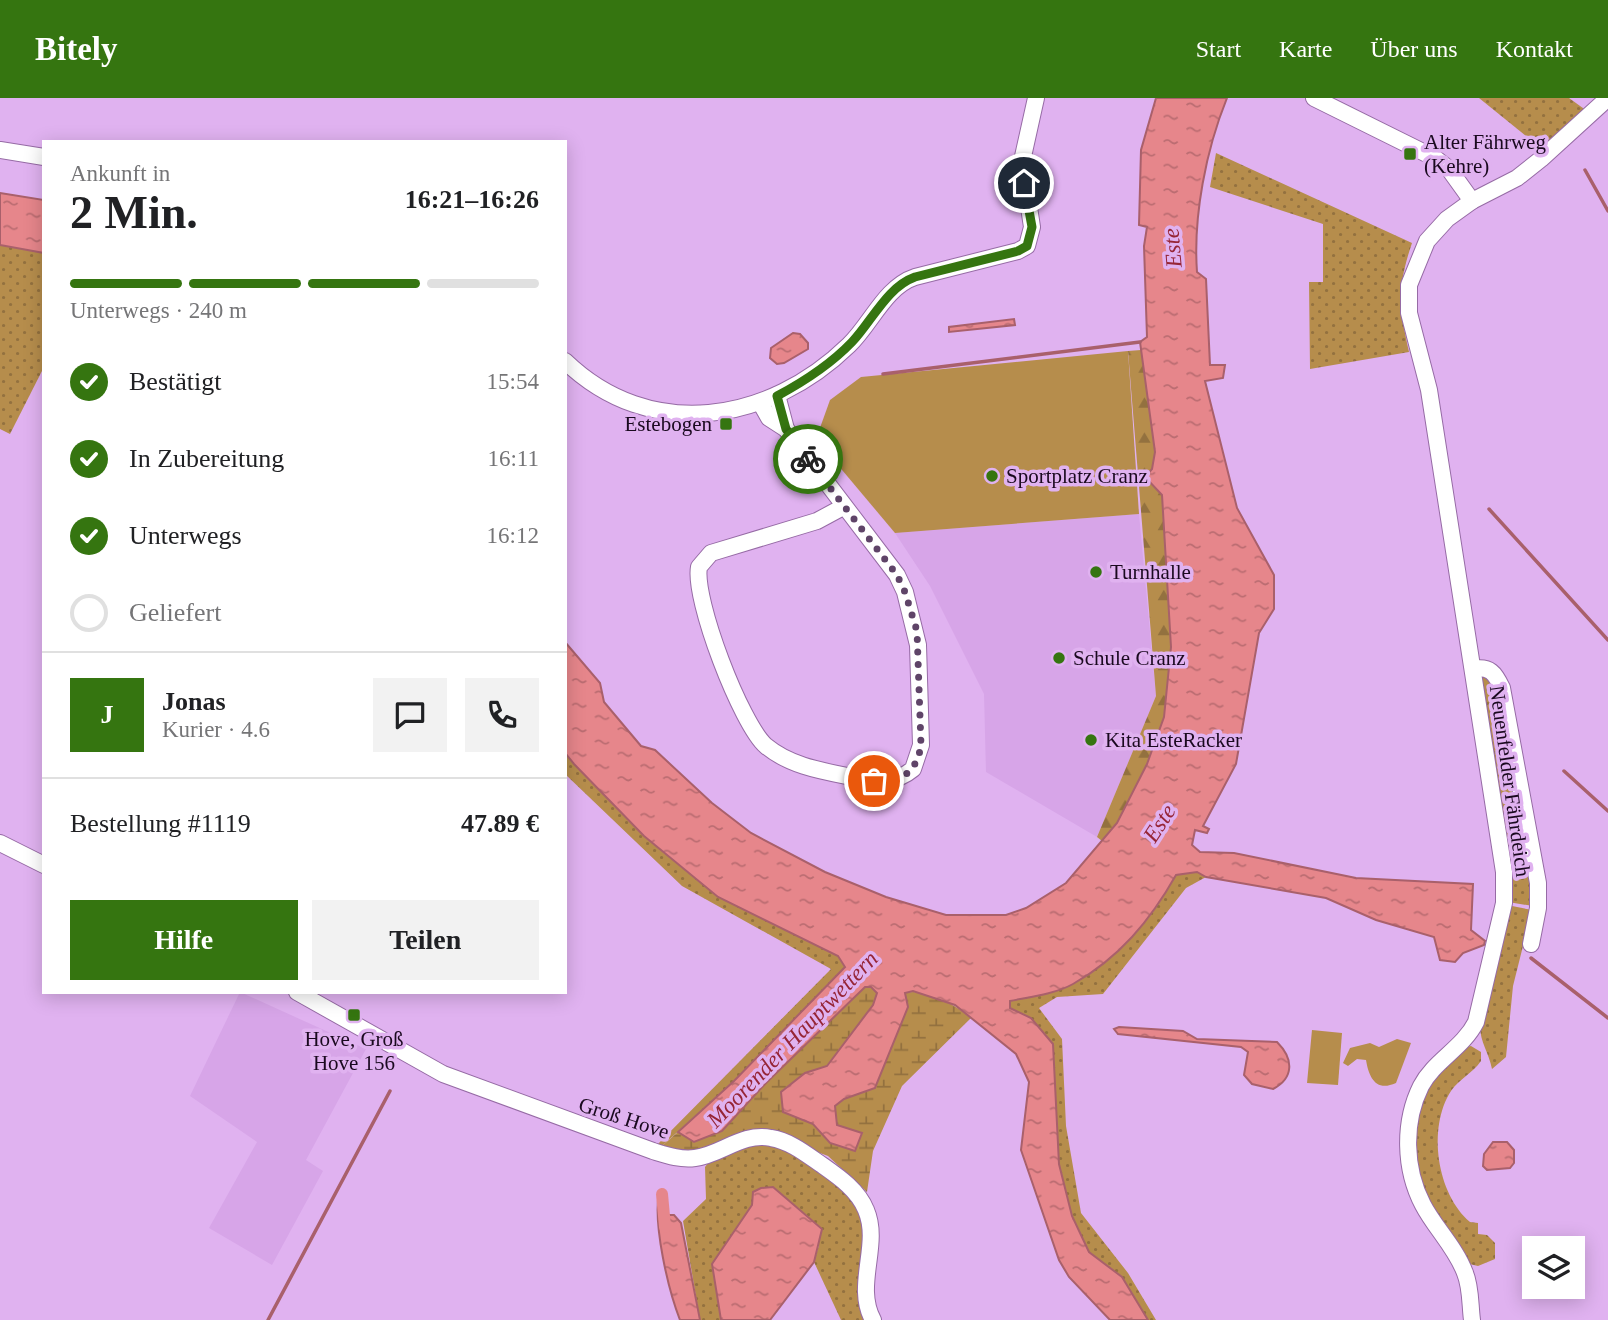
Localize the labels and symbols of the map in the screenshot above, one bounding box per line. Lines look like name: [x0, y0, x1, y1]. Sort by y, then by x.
place label: Alter Fährweg (Kehre): [1424, 130, 1546, 178]
marker: Alter Fährweg (Kehre): [1402, 146, 1418, 162]
pin: [994, 153, 1054, 213]
water label: Este: [1158, 227, 1187, 270]
place label: Estebogen: [625, 412, 712, 436]
marker: Estebogen: [718, 416, 734, 432]
courier: [773, 424, 843, 494]
place label: Sportplatz Cranz: [1006, 464, 1148, 488]
marker: Sportplatz Cranz: [984, 468, 1000, 484]
place label: Turnhalle: [1110, 560, 1191, 584]
marker: Turnhalle: [1088, 564, 1104, 580]
place label: Schule Cranz: [1073, 646, 1186, 670]
marker: Schule Cranz: [1051, 650, 1067, 666]
street label: Neuenfelder Fährdeich: [1485, 684, 1535, 879]
place label: Kita EsteRacker: [1105, 728, 1242, 752]
marker: Kita EsteRacker: [1083, 732, 1099, 748]
pin: [844, 751, 904, 811]
water label: Este: [1138, 800, 1181, 848]
water label: Moorender Hauptwettern: [701, 946, 883, 1133]
marker: Hove, Groß Hove 156: [346, 1007, 362, 1023]
place label: Hove, Groß Hove 156: [304, 1027, 404, 1075]
street label: Groß Hove: [576, 1092, 672, 1144]

